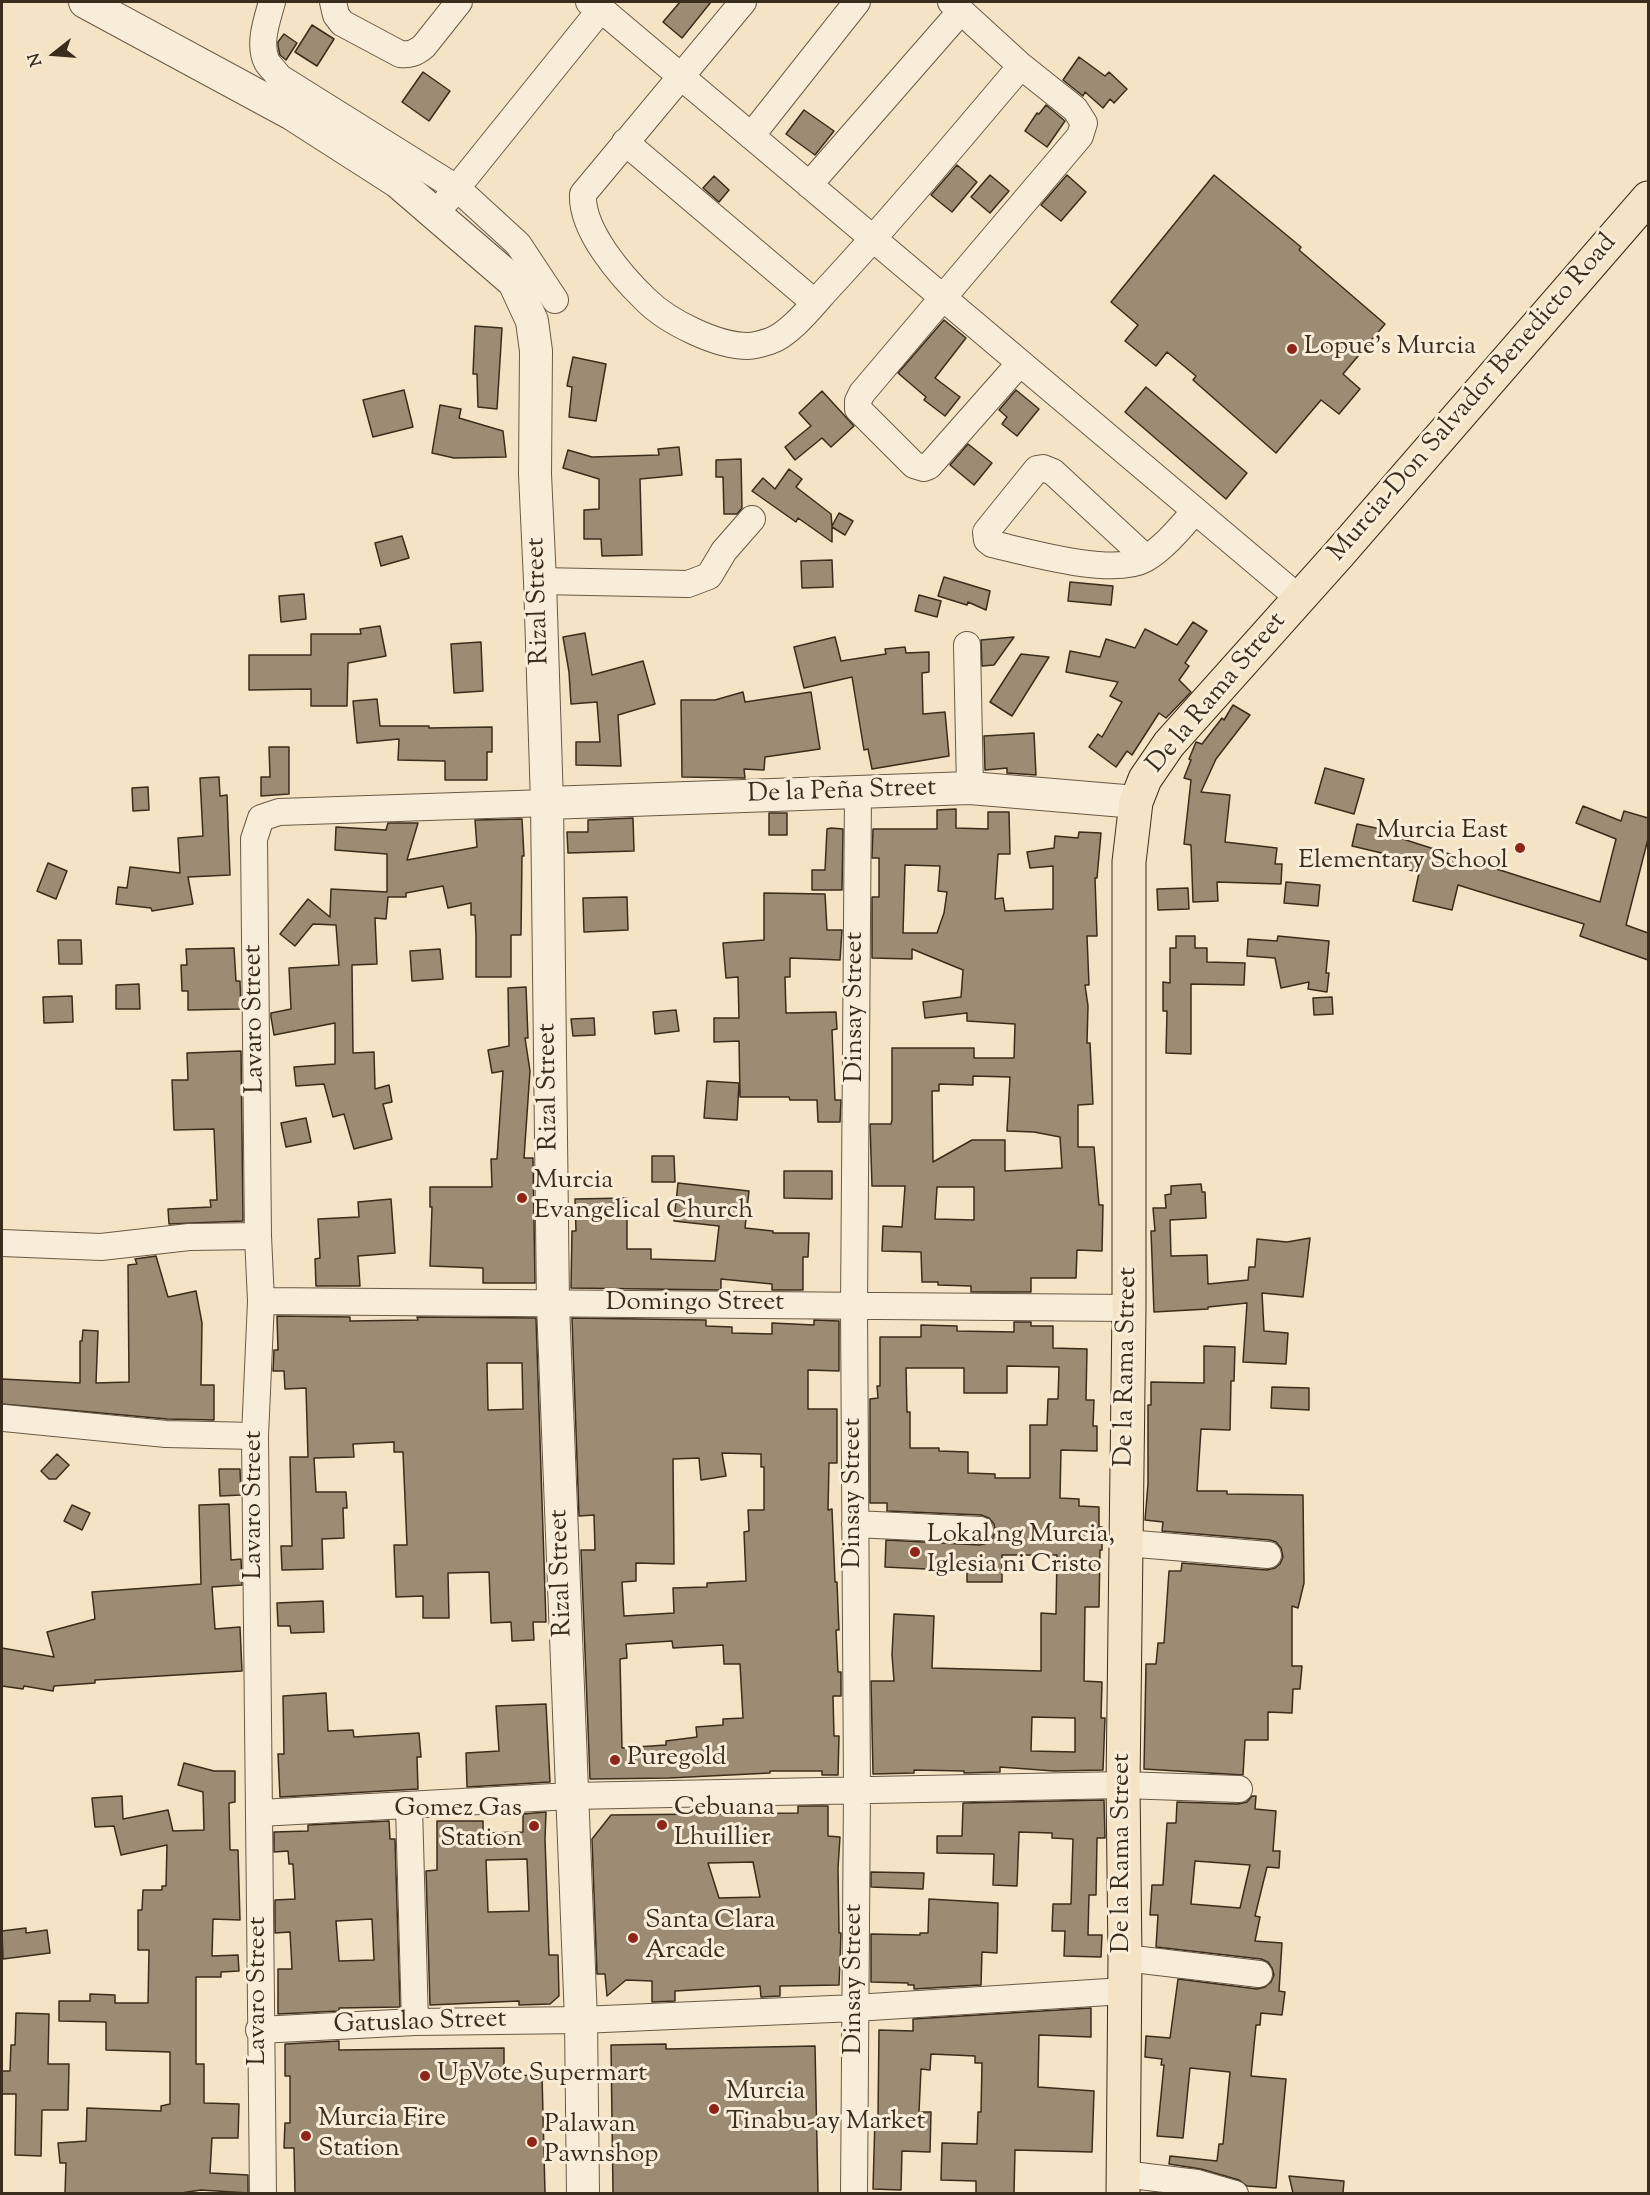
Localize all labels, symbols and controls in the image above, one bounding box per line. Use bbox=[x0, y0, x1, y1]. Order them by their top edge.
north arrow bbox=[24, 24, 84, 84]
text: N bbox=[23, 50, 49, 69]
street label: Murcia-Don Salvador Benedicto Road bbox=[1323, 229, 1625, 569]
place label: Lopue's Murcia bbox=[1304, 333, 1476, 365]
marker: Lopue's Murcia bbox=[1285, 342, 1299, 356]
street label: Rizal Street bbox=[522, 537, 558, 665]
street label: De la Rama Street bbox=[1142, 607, 1294, 781]
street label: De la Peña Street bbox=[747, 774, 937, 812]
place label: Murcia East Elementary School bbox=[1298, 817, 1508, 879]
marker: Murcia East Elementary School bbox=[1513, 841, 1527, 855]
street label: Dinsay Street bbox=[841, 932, 873, 1082]
street label: Lavaro Street bbox=[239, 944, 273, 1094]
street label: Rizal Street bbox=[533, 1023, 567, 1151]
place label: Murcia Evangelical Church bbox=[534, 1167, 754, 1228]
marker: Murcia Evangelical Church bbox=[515, 1191, 529, 1205]
street label: De la Rama Street bbox=[1111, 1267, 1145, 1467]
street label: Domingo Street bbox=[606, 1289, 784, 1321]
street label: Dinsay Street bbox=[839, 1418, 871, 1568]
street label: Lavaro Street bbox=[240, 1430, 272, 1580]
street label: Rizal Street bbox=[545, 1509, 581, 1637]
place label: Lokal ng Murcia, Iglesia ni Cristo bbox=[927, 1521, 1115, 1582]
marker: Lokal ng Murcia, Iglesia ni Cristo bbox=[908, 1545, 922, 1559]
place label: Puregold bbox=[627, 1744, 726, 1776]
marker: Puregold bbox=[608, 1753, 622, 1767]
street label: De la Rama Street bbox=[1108, 1753, 1140, 1953]
place label: Cebuana Lhuillier bbox=[674, 1794, 775, 1856]
place label: Gomez Gas Station bbox=[394, 1795, 522, 1856]
marker: Cebuana Lhuillier bbox=[655, 1818, 669, 1832]
marker: Gomez Gas Station bbox=[527, 1819, 541, 1833]
street label: Dinsay Street bbox=[840, 1904, 872, 2054]
place label: Santa Clara Arcade bbox=[645, 1907, 776, 1968]
street label: Lavaro Street bbox=[244, 1916, 276, 2066]
marker: Santa Clara Arcade bbox=[626, 1931, 640, 1945]
street label: Gatuslao Street bbox=[333, 2005, 507, 2043]
place label: UpVote Supermart bbox=[437, 2060, 647, 2092]
marker: UpVote Supermart bbox=[418, 2069, 432, 2083]
place label: Murcia Tinabu-ay Market bbox=[726, 2078, 925, 2140]
marker: Murcia Tinabu-ay Market bbox=[707, 2102, 721, 2116]
place label: Murcia Fire Station bbox=[318, 2105, 446, 2166]
place label: Palawan Pawnshop bbox=[544, 2111, 658, 2172]
marker: Murcia Fire Station bbox=[299, 2129, 313, 2143]
marker: Palawan Pawnshop bbox=[525, 2135, 539, 2149]

